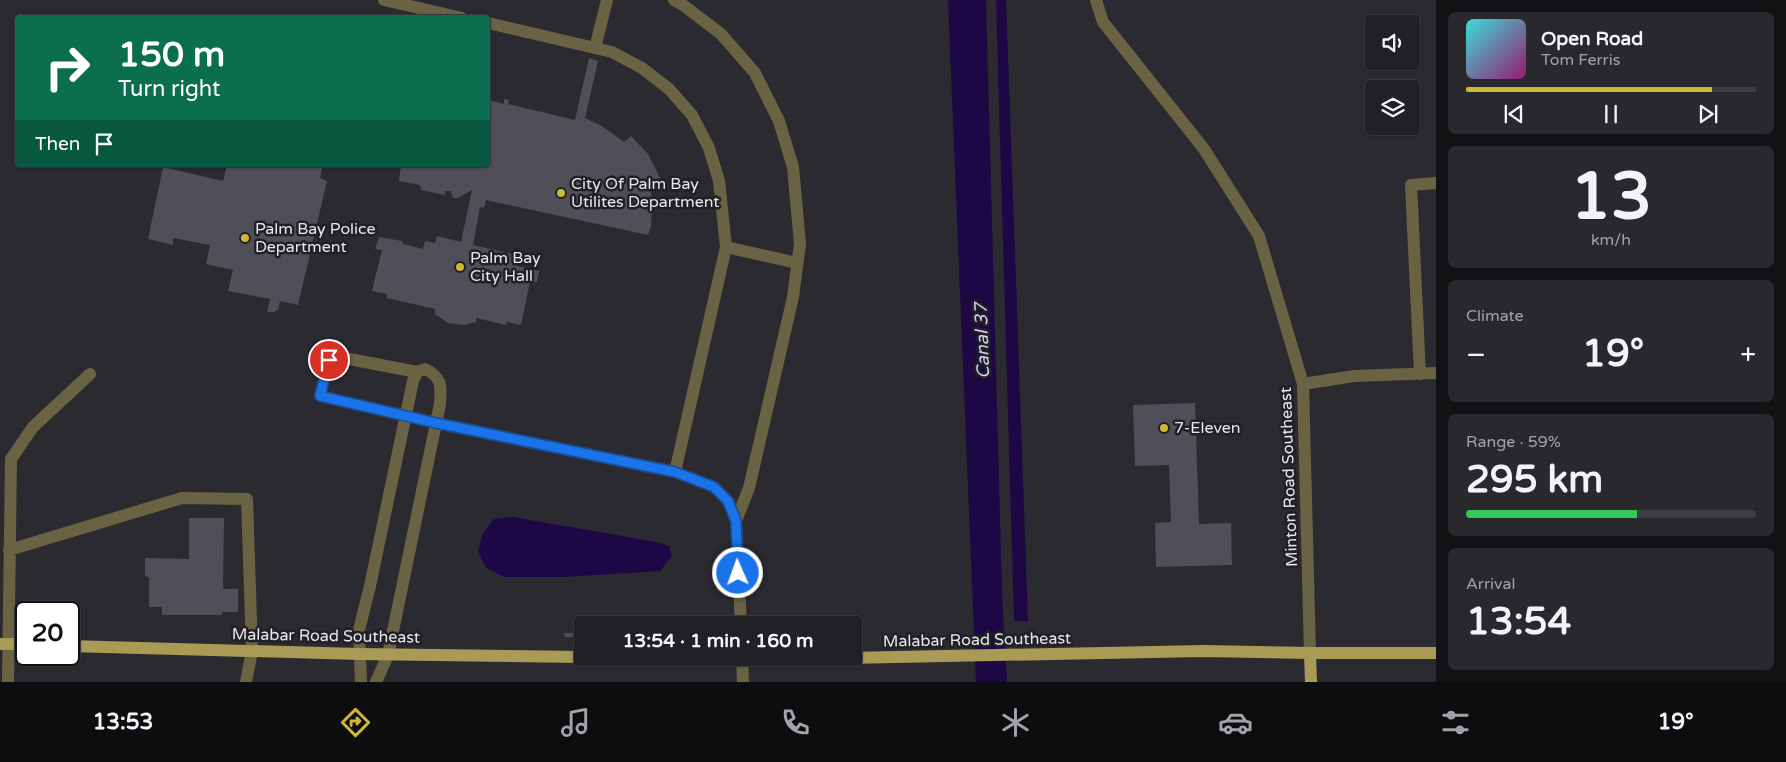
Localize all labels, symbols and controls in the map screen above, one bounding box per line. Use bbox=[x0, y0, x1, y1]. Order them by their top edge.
map controls bbox=[1365, 15, 1420, 135]
button: sound bbox=[1365, 15, 1420, 70]
text: Open Road bbox=[1541, 28, 1643, 50]
text: 150 m bbox=[118, 34, 225, 76]
icon: right bbox=[35, 35, 100, 100]
text: Tom Ferris bbox=[1541, 50, 1620, 70]
text: Turn right bbox=[118, 76, 220, 102]
button: layers bbox=[1365, 80, 1420, 135]
icon: previous bbox=[1500, 100, 1528, 128]
icon: pause bbox=[1597, 100, 1625, 128]
icon: next bbox=[1694, 100, 1722, 128]
icon: arrive bbox=[90, 130, 118, 158]
text: Then bbox=[35, 133, 80, 155]
text: 13 bbox=[1570, 158, 1652, 237]
place label: City Of Palm Bay Utilites Department bbox=[571, 174, 719, 212]
marker: City Of Palm Bay Utilites Department bbox=[555, 187, 567, 199]
place label: Palm Bay Police Department bbox=[255, 219, 376, 257]
text: km/h bbox=[1591, 230, 1631, 250]
marker: Palm Bay Police Department bbox=[239, 232, 251, 244]
place label: Palm Bay City Hall bbox=[470, 248, 541, 286]
marker: Palm Bay City Hall bbox=[454, 261, 466, 273]
water label: Canal 37 bbox=[970, 300, 994, 379]
text: Climate bbox=[1466, 306, 1524, 326]
text: 19° bbox=[1582, 331, 1644, 377]
text: − bbox=[1466, 338, 1486, 372]
text: + bbox=[1740, 338, 1756, 372]
pin bbox=[308, 339, 350, 381]
icon: arrive bbox=[315, 346, 343, 374]
street label: Minton Road Southeast bbox=[1276, 387, 1302, 567]
place label: 7-Eleven bbox=[1174, 418, 1241, 438]
marker: 7-Eleven bbox=[1158, 422, 1170, 434]
text: Range · 59% bbox=[1466, 432, 1561, 452]
text: 295 km bbox=[1466, 457, 1603, 503]
position arrow bbox=[711, 546, 763, 598]
text: Arrival bbox=[1466, 574, 1515, 594]
text: 13:54 bbox=[1466, 599, 1571, 645]
speed limit sign: 20 bbox=[15, 601, 80, 666]
street label: Malabar Road Southeast bbox=[232, 624, 420, 648]
street label: Malabar Road Southeast bbox=[883, 628, 1071, 652]
text: 13:54 · 1 min · 160 m bbox=[622, 630, 814, 652]
icon: directions bbox=[338, 705, 373, 740]
icon: music bbox=[558, 705, 593, 740]
icon: phone bbox=[778, 705, 813, 740]
icon: climate bbox=[998, 705, 1033, 740]
icon: car bbox=[1218, 705, 1253, 740]
icon: filters bbox=[1438, 705, 1473, 740]
text: 13:53 bbox=[92, 709, 153, 735]
text: 19° bbox=[1658, 709, 1694, 735]

